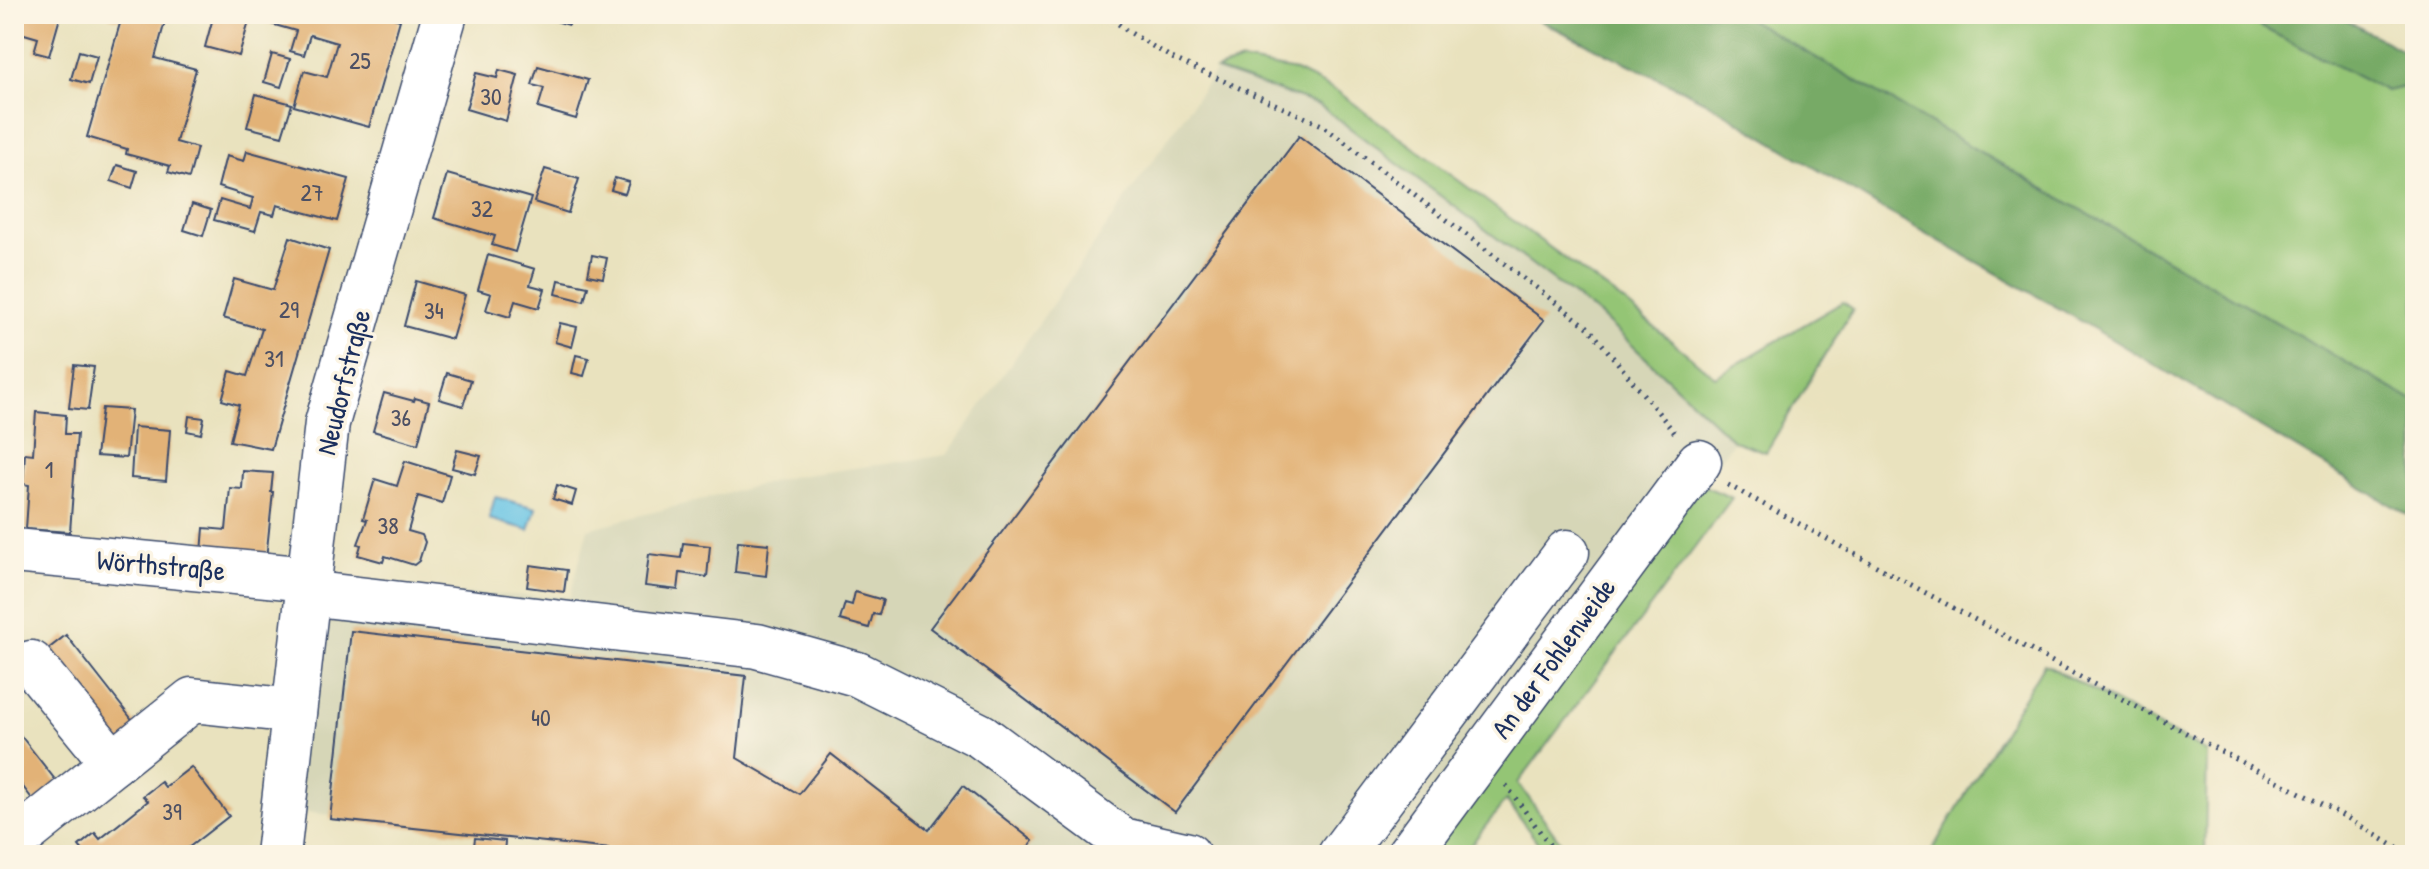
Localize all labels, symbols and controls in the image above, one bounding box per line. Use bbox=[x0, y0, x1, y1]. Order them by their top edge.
house number: 25 bbox=[349, 44, 371, 76]
house number: 30 bbox=[480, 80, 502, 112]
house number: 27 bbox=[300, 176, 324, 208]
house number: 32 bbox=[471, 192, 493, 224]
house number: 29 bbox=[279, 293, 299, 325]
house number: 34 bbox=[424, 294, 444, 326]
street label: Neudorfstraße bbox=[307, 305, 379, 459]
house number: 31 bbox=[264, 342, 284, 374]
house number: 36 bbox=[391, 401, 411, 433]
house number: 1 bbox=[45, 453, 53, 485]
house number: 38 bbox=[377, 509, 399, 541]
street label: Wörthstraße bbox=[95, 540, 227, 590]
street label: An der Fohlenweide bbox=[1482, 570, 1624, 746]
house number: 40 bbox=[531, 701, 551, 733]
house number: 39 bbox=[162, 795, 182, 827]

